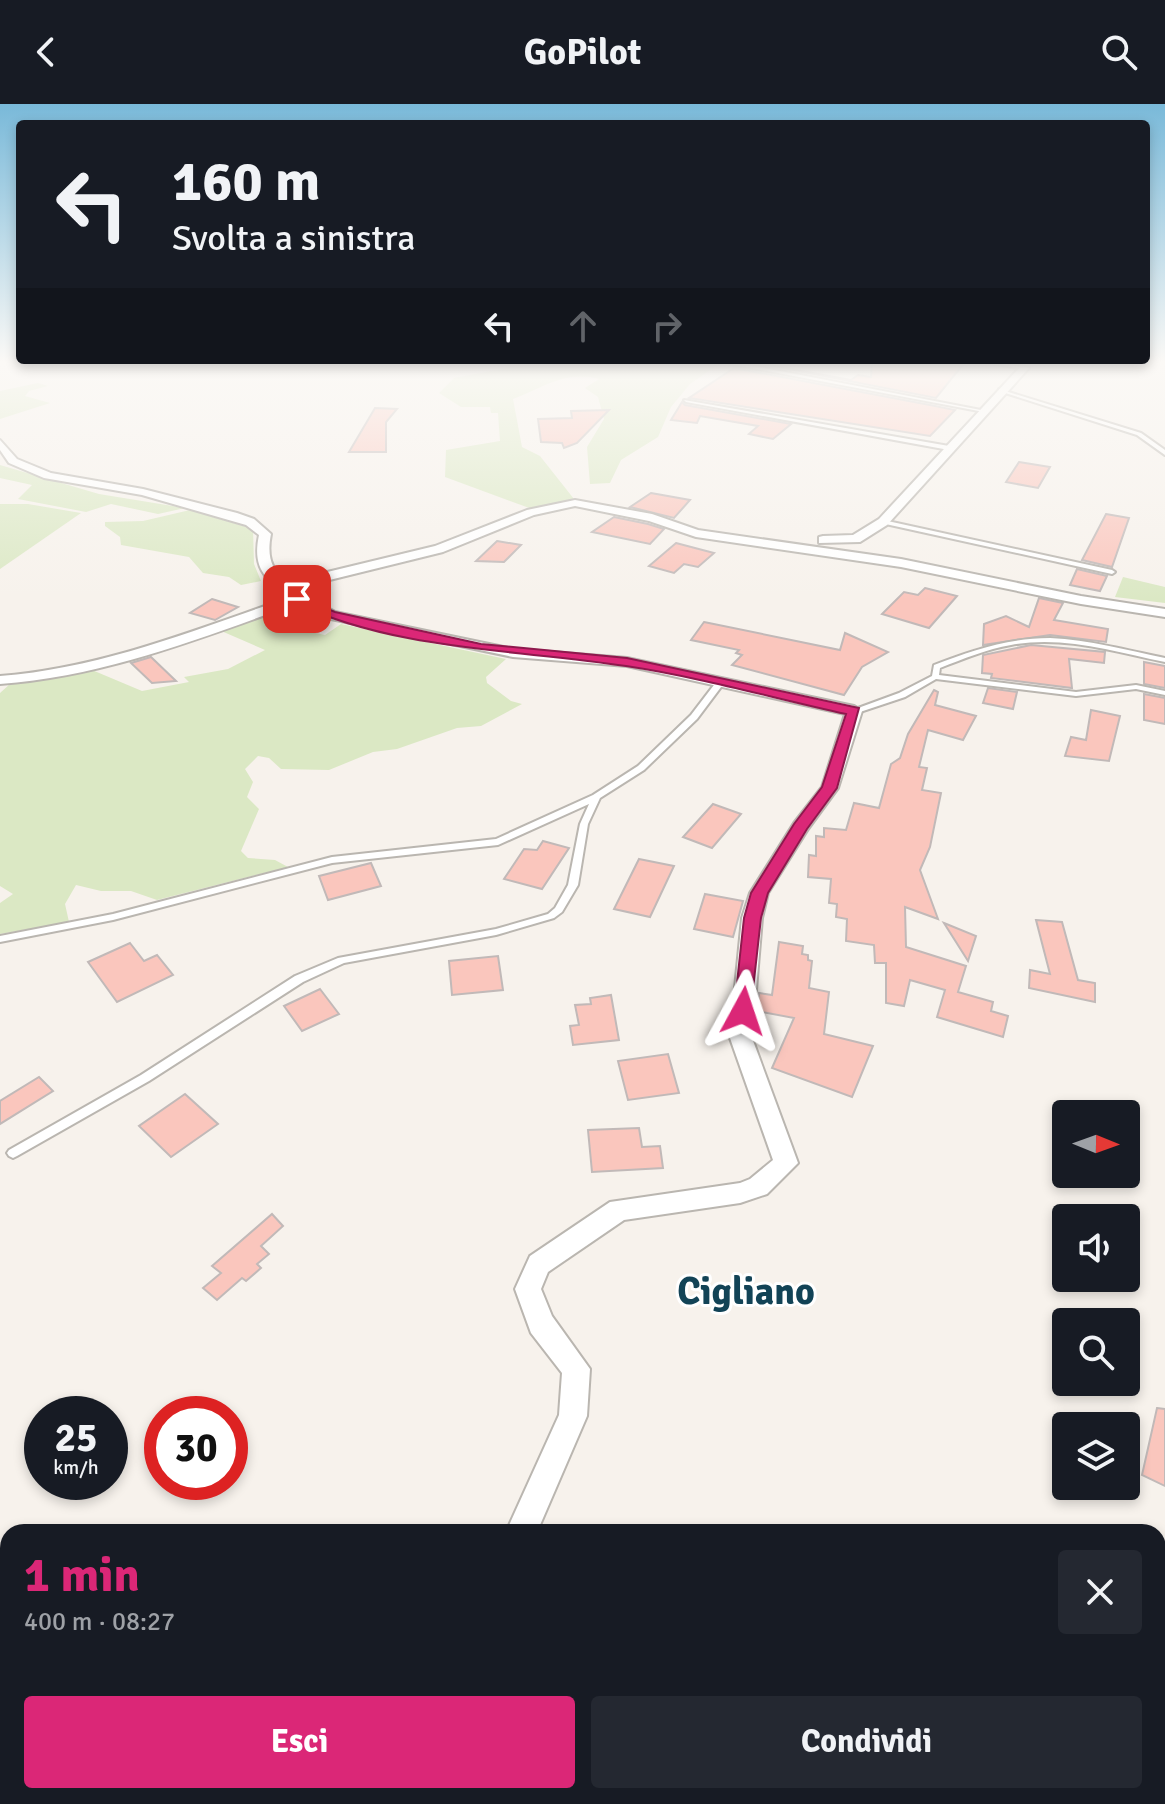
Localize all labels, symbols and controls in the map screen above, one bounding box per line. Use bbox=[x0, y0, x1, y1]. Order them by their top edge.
icon: back bbox=[24, 30, 68, 74]
text: GoPilot bbox=[524, 30, 641, 75]
icon: search bbox=[1097, 30, 1141, 74]
text: 160 m bbox=[172, 147, 320, 216]
icon: left bbox=[40, 152, 144, 256]
text: Svolta a sinistra bbox=[172, 216, 415, 261]
icon: left bbox=[477, 304, 521, 348]
icon: ahead bbox=[561, 304, 605, 348]
icon: right bbox=[645, 304, 689, 348]
pin bbox=[263, 565, 331, 633]
icon: arrive bbox=[275, 577, 319, 621]
position arrow bbox=[701, 969, 785, 1053]
north arrow bbox=[1052, 1100, 1140, 1188]
map controls bbox=[1052, 1100, 1140, 1500]
button: sound bbox=[1052, 1204, 1140, 1292]
district label: Cigliano bbox=[677, 1268, 815, 1315]
button: search bbox=[1052, 1308, 1140, 1396]
speed limit sign: 30 bbox=[144, 1396, 248, 1500]
button: layers bbox=[1052, 1412, 1140, 1500]
text: 25 bbox=[54, 1413, 98, 1463]
text: km/h bbox=[53, 1455, 99, 1480]
text: 1 min bbox=[24, 1546, 140, 1605]
button: close bbox=[1058, 1550, 1142, 1634]
text: 400 m · 08:27 bbox=[24, 1606, 175, 1638]
button: Esci bbox=[24, 1696, 575, 1788]
button: Condividi bbox=[591, 1696, 1142, 1788]

